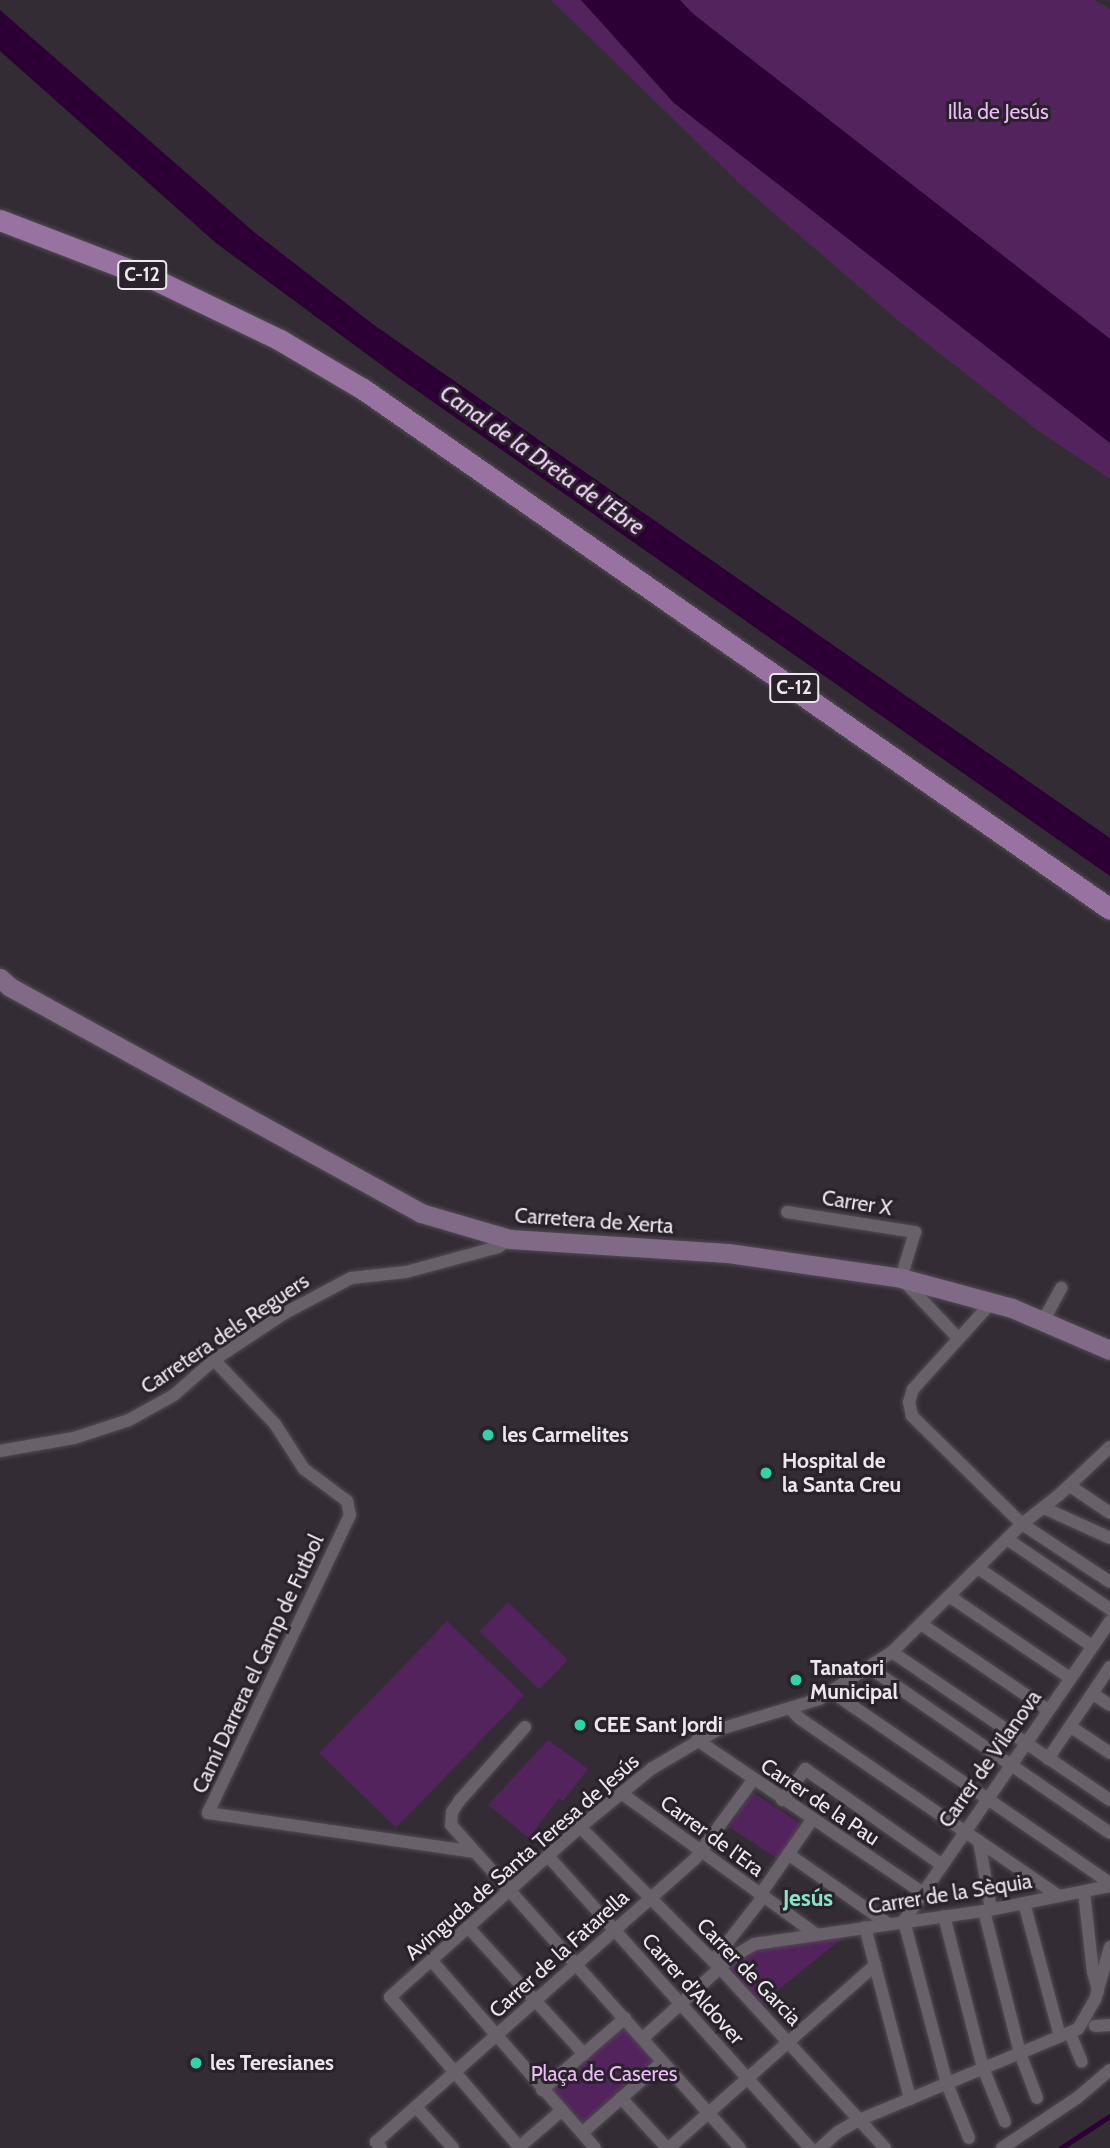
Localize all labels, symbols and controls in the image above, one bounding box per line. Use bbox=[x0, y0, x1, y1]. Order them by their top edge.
park label: Illa de Jesús bbox=[947, 99, 1049, 125]
road number: C-12 bbox=[116, 260, 168, 290]
water label: Canal de la Dreta de l'Ebre bbox=[435, 379, 649, 541]
road number: C-12 bbox=[768, 673, 820, 704]
street label: Carrer X bbox=[820, 1185, 894, 1221]
street label: Carretera de Xerta bbox=[514, 1203, 674, 1239]
street label: Carretera dels Reguers bbox=[136, 1268, 314, 1400]
place label: les Carmelites bbox=[502, 1422, 629, 1448]
marker: les Carmelites bbox=[480, 1427, 496, 1443]
place label: Hospital de la Santa Creu bbox=[782, 1448, 901, 1498]
marker: Hospital de la Santa Creu bbox=[756, 1463, 776, 1483]
street label: Camí Darrera el Camp de Futbol bbox=[187, 1531, 329, 1797]
place label: Tanatori Municipal bbox=[810, 1655, 898, 1705]
marker: Tanatori Municipal bbox=[788, 1672, 804, 1688]
street label: Carrer de Vilanova bbox=[933, 1685, 1047, 1833]
place label: CEE Sant Jordi bbox=[594, 1712, 723, 1738]
marker: CEE Sant Jordi bbox=[572, 1717, 588, 1733]
street label: Avinguda de Santa Teresa de Jesús bbox=[400, 1748, 644, 1966]
street label: Carrer de la Pau bbox=[756, 1753, 884, 1851]
street label: Carrer de l'Era bbox=[655, 1790, 769, 1882]
street label: Carrer de la Sèquia bbox=[866, 1869, 1034, 1919]
district label: Jesús bbox=[783, 1884, 833, 1912]
street label: Carrer de la Fatarella bbox=[484, 1885, 634, 2023]
street label: Carrer de Garcia bbox=[691, 1913, 807, 2031]
street label: Carrer d'Aldover bbox=[637, 1928, 749, 2050]
place label: les Teresianes bbox=[210, 2050, 334, 2076]
marker: les Teresianes bbox=[188, 2055, 204, 2071]
park label: Plaça de Caseres bbox=[531, 2061, 677, 2087]

